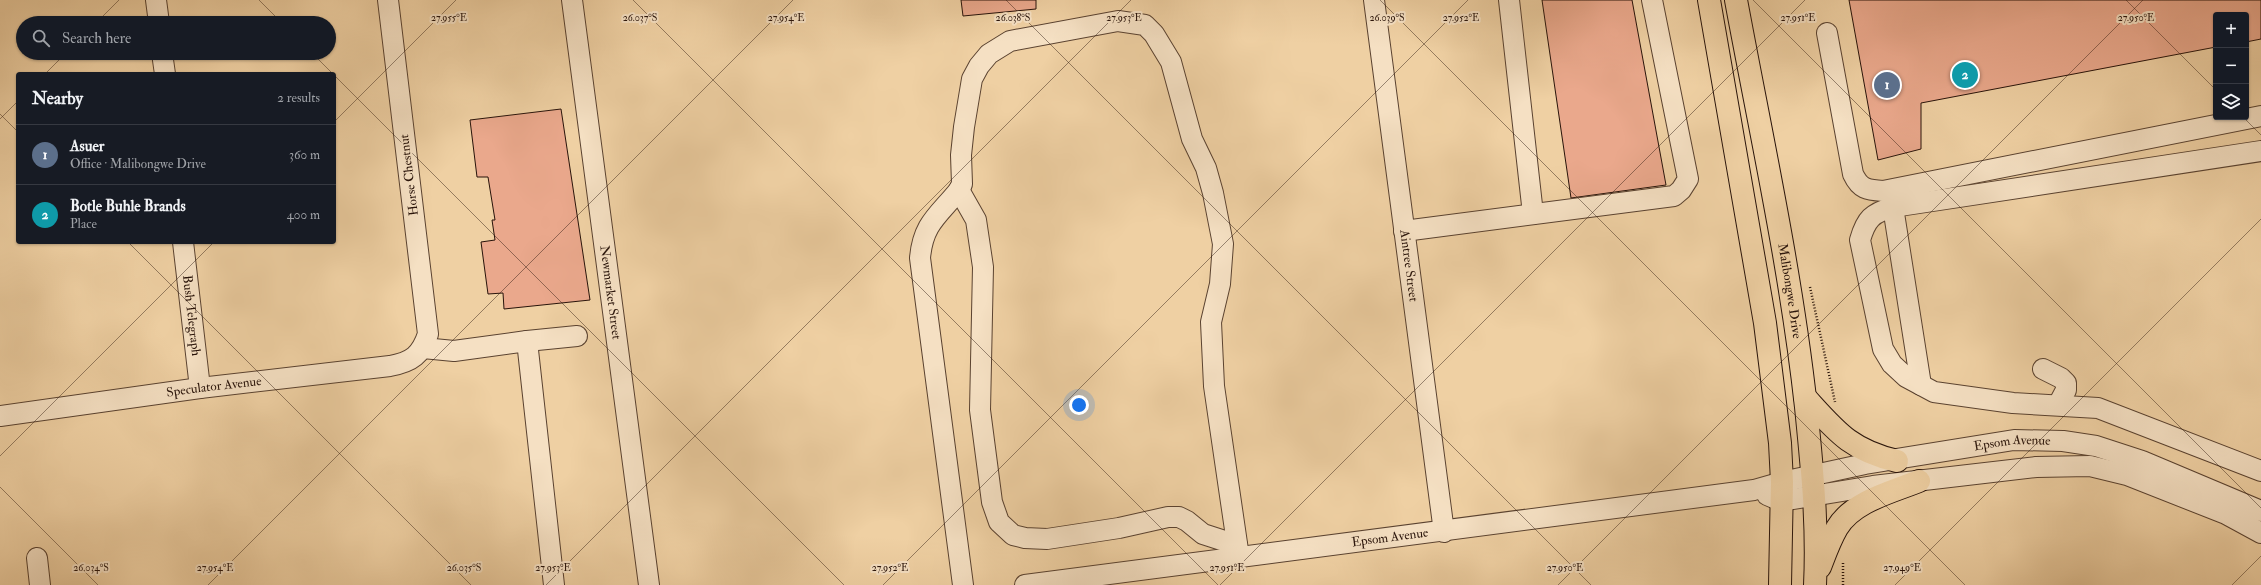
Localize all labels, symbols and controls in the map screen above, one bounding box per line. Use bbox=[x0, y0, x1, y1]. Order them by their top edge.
text: 27.955°E bbox=[431, 12, 467, 24]
text: 26.037°S bbox=[623, 12, 657, 24]
text: 27.954°E bbox=[768, 12, 804, 24]
text: 26.038°S bbox=[996, 12, 1030, 24]
text: 27.953°E bbox=[1106, 12, 1142, 24]
text: 26.039°S bbox=[1369, 12, 1405, 24]
text: 27.952°E bbox=[1443, 12, 1479, 24]
text: 27.951°E bbox=[1780, 12, 1816, 24]
text: 27.950°E bbox=[2118, 12, 2154, 24]
map controls bbox=[2213, 12, 2249, 120]
button: + bbox=[2213, 12, 2249, 48]
search box bbox=[16, 16, 336, 60]
icon: search bbox=[30, 27, 52, 49]
text: Search here bbox=[62, 29, 131, 48]
button: − bbox=[2213, 48, 2249, 84]
pin: 2 bbox=[1952, 60, 1978, 90]
pin: 1 bbox=[1874, 70, 1900, 100]
button: layers bbox=[2213, 84, 2249, 120]
text: Nearby bbox=[32, 88, 83, 109]
text: 2 results bbox=[277, 90, 320, 106]
street label: Horse Chestnut bbox=[396, 133, 422, 217]
text: Asuer bbox=[70, 137, 104, 156]
text: 1 bbox=[43, 147, 47, 163]
text: 360 m bbox=[289, 147, 320, 163]
text: Office · Malibongwe Drive bbox=[70, 156, 206, 172]
text: Botle Buhle Brands bbox=[70, 197, 186, 216]
text: 2 bbox=[42, 207, 48, 223]
text: 400 m bbox=[287, 207, 320, 223]
text: Place bbox=[70, 216, 97, 232]
street label: Aintree Street bbox=[1396, 228, 1422, 303]
street label: Malibongwe Drive bbox=[1774, 242, 1805, 340]
street label: Newmarket Street bbox=[596, 244, 625, 341]
street label: Bush Telegraph bbox=[179, 274, 204, 357]
street label: Speculator Avenue bbox=[165, 373, 263, 401]
your location bbox=[1069, 395, 1089, 415]
street label: Epsom Avenue bbox=[1973, 432, 2051, 454]
street label: Epsom Avenue bbox=[1351, 524, 1430, 550]
text: 26.034°S bbox=[73, 562, 109, 574]
text: 27.954°E bbox=[197, 562, 233, 574]
text: 26.035°S bbox=[447, 562, 481, 574]
text: 27.953°E bbox=[535, 562, 571, 574]
text: 27.952°E bbox=[872, 562, 908, 574]
text: 27.951°E bbox=[1209, 562, 1245, 574]
text: 27.950°E bbox=[1547, 562, 1583, 574]
text: 27.949°E bbox=[1883, 562, 1921, 574]

